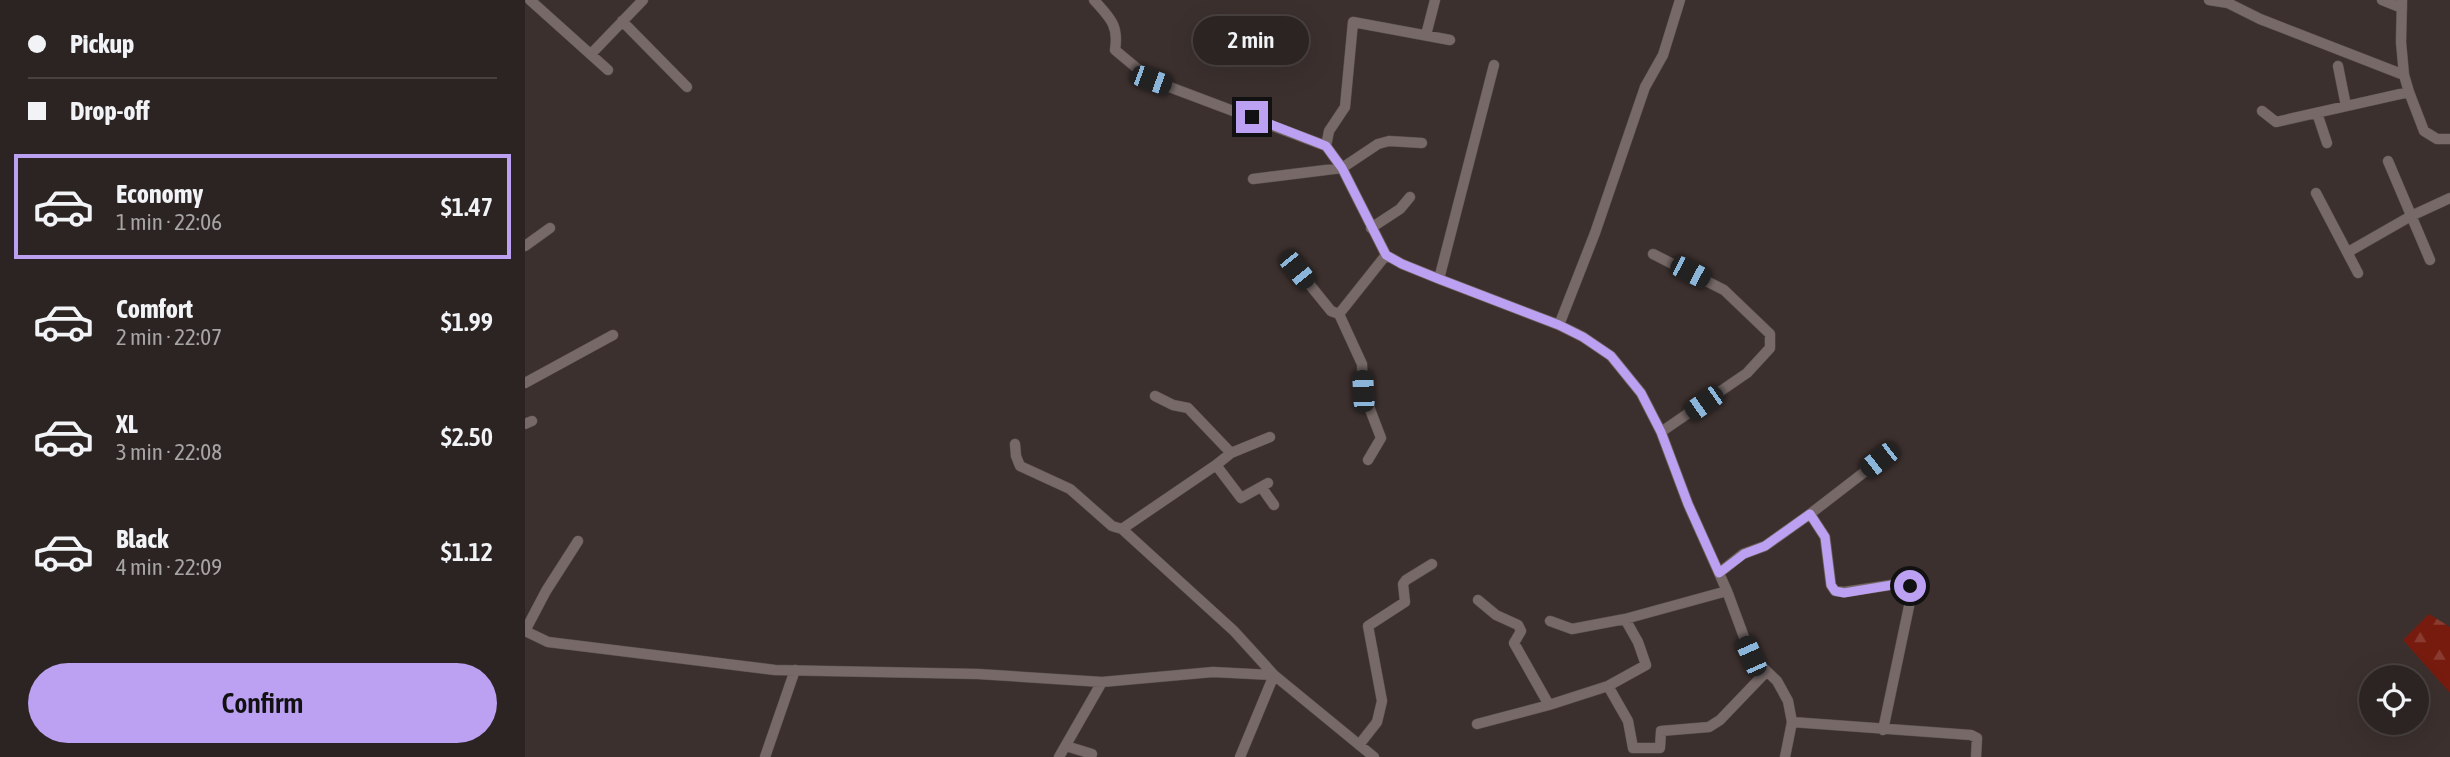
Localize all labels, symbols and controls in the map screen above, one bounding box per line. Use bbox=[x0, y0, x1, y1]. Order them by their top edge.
callout: 2 min bbox=[1194, 16, 1310, 64]
text: 2 min bbox=[1228, 27, 1274, 53]
text: Pickup bbox=[70, 29, 134, 59]
car bbox=[1128, 63, 1175, 97]
text: Drop-off bbox=[70, 96, 150, 126]
route end bbox=[1236, 101, 1268, 133]
icon: car bbox=[32, 175, 95, 238]
text: Economy bbox=[116, 179, 203, 209]
text: $1.47 bbox=[441, 192, 493, 222]
text: 1 min · 22:06 bbox=[116, 209, 222, 235]
car bbox=[1276, 247, 1319, 293]
car bbox=[1667, 253, 1714, 291]
icon: car bbox=[32, 290, 95, 353]
text: Comfort bbox=[116, 294, 193, 324]
text: $1.99 bbox=[441, 307, 493, 337]
text: 2 min · 22:07 bbox=[116, 324, 222, 350]
car bbox=[1352, 369, 1375, 413]
car bbox=[1681, 382, 1728, 424]
icon: car bbox=[32, 405, 95, 468]
text: XL bbox=[116, 409, 138, 439]
text: $2.50 bbox=[441, 422, 493, 452]
text: 3 min · 22:08 bbox=[116, 439, 222, 465]
car bbox=[1856, 439, 1903, 481]
icon: car bbox=[32, 520, 95, 583]
text: Black bbox=[116, 524, 168, 554]
text: $1.12 bbox=[441, 537, 493, 567]
text: 4 min · 22:09 bbox=[116, 554, 222, 580]
route start bbox=[1894, 570, 1926, 602]
car bbox=[1733, 633, 1770, 679]
button: Confirm bbox=[28, 663, 497, 743]
map controls bbox=[2359, 665, 2429, 735]
button: locate bbox=[2359, 665, 2429, 735]

